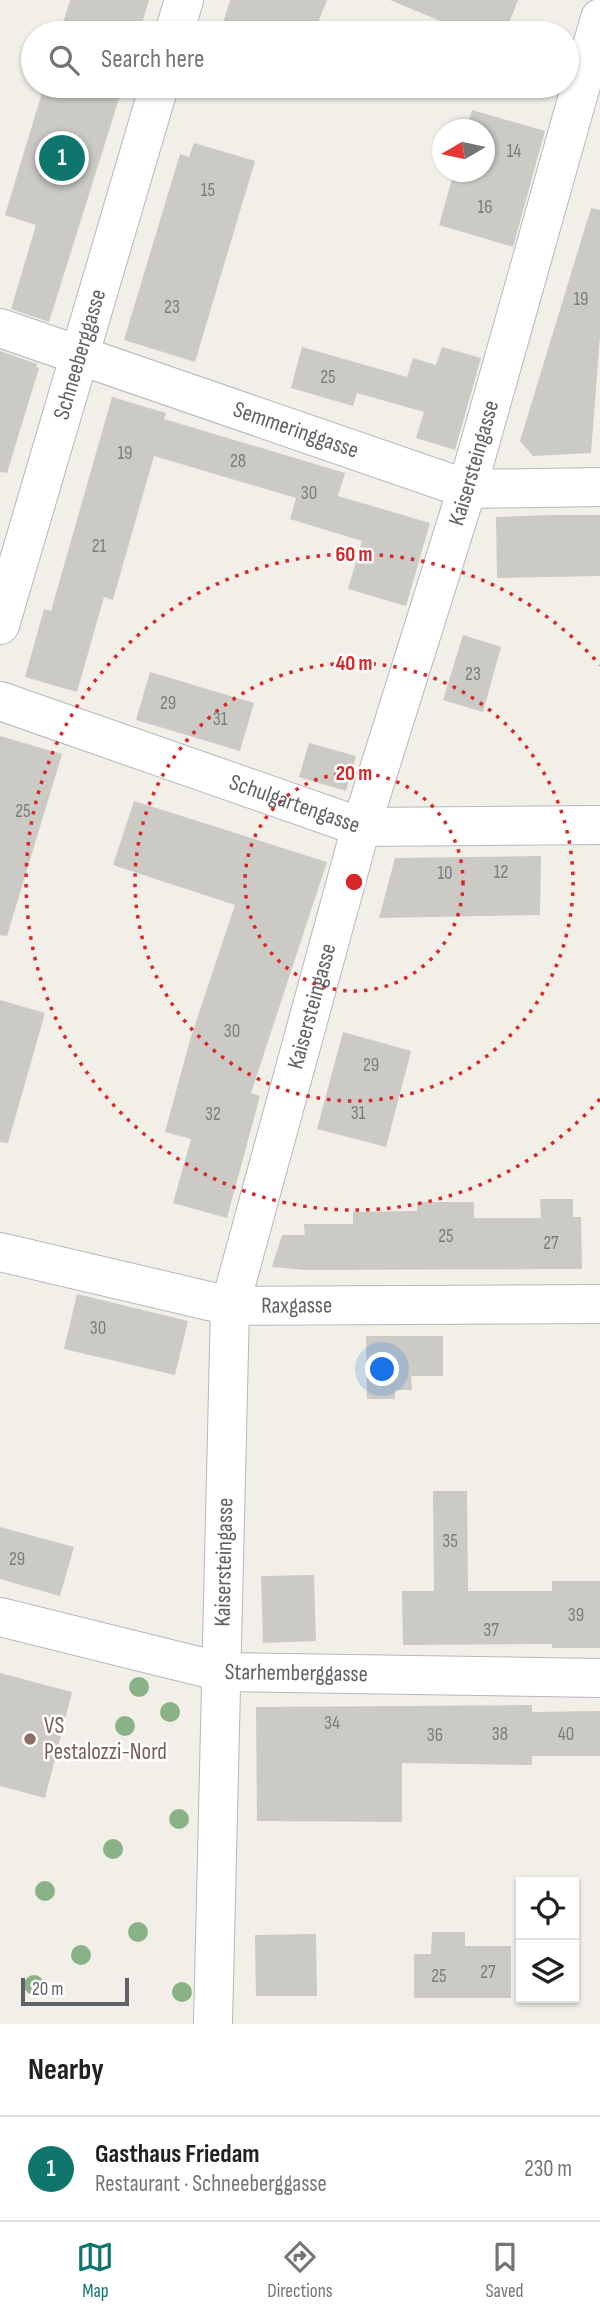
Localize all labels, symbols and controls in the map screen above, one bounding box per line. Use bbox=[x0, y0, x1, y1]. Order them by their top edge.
search box bbox=[21, 21, 579, 98]
icon: search bbox=[45, 41, 83, 79]
text: Search here bbox=[101, 44, 204, 75]
north arrow bbox=[432, 119, 495, 182]
pin: 1 bbox=[39, 132, 85, 184]
house number: 14 bbox=[507, 140, 521, 163]
house number: 15 bbox=[201, 179, 215, 202]
house number: 16 bbox=[478, 196, 492, 219]
street label: Schneeberggasse bbox=[47, 286, 112, 423]
house number: 19 bbox=[573, 288, 589, 311]
house number: 23 bbox=[164, 296, 180, 319]
house number: 25 bbox=[320, 366, 336, 389]
street label: Semmeringgasse bbox=[229, 395, 362, 465]
street label: Kaisersteingasse bbox=[442, 397, 505, 529]
house number: 19 bbox=[117, 442, 133, 465]
house number: 28 bbox=[230, 450, 246, 473]
house number: 30 bbox=[301, 482, 317, 505]
house number: 21 bbox=[92, 535, 107, 558]
text: 60 m bbox=[335, 542, 373, 567]
text: 40 m bbox=[336, 651, 372, 676]
house number: 23 bbox=[465, 663, 481, 686]
house number: 29 bbox=[160, 692, 176, 715]
house number: 31 bbox=[213, 708, 228, 731]
text: 20 m bbox=[336, 761, 372, 786]
street label: Schulgartengasse bbox=[225, 768, 364, 840]
house number: 25 bbox=[15, 800, 31, 823]
house number: 12 bbox=[494, 861, 508, 884]
house number: 10 bbox=[437, 862, 453, 885]
centre of rings bbox=[342, 870, 366, 894]
street label: Kaisersteingasse bbox=[281, 940, 343, 1072]
house number: 30 bbox=[224, 1020, 240, 1043]
house number: 29 bbox=[363, 1054, 379, 1077]
house number: 31 bbox=[351, 1102, 366, 1125]
house number: 32 bbox=[205, 1103, 221, 1126]
house number: 25 bbox=[438, 1225, 454, 1248]
house number: 27 bbox=[543, 1232, 559, 1255]
street label: Raxgasse bbox=[261, 1291, 332, 1320]
house number: 30 bbox=[90, 1317, 106, 1340]
your location bbox=[365, 1352, 399, 1386]
street label: Kaisersteingasse bbox=[208, 1497, 239, 1627]
house number: 35 bbox=[442, 1530, 458, 1553]
house number: 29 bbox=[9, 1548, 25, 1571]
house number: 39 bbox=[568, 1604, 584, 1627]
house number: 37 bbox=[483, 1619, 499, 1642]
street label: Starhemberggasse bbox=[224, 1658, 368, 1688]
place label: VS Pestalozzi-Nord bbox=[44, 1712, 167, 1766]
house number: 34 bbox=[324, 1712, 340, 1735]
house number: 38 bbox=[492, 1723, 508, 1746]
house number: 40 bbox=[558, 1723, 574, 1746]
house number: 36 bbox=[427, 1724, 443, 1747]
marker: VS Pestalozzi-Nord bbox=[22, 1731, 38, 1747]
map controls bbox=[516, 1877, 579, 2003]
button: locate bbox=[516, 1877, 579, 1940]
button: layers bbox=[516, 1940, 579, 2003]
house number: 27 bbox=[480, 1961, 496, 1984]
house number: 25 bbox=[431, 1965, 447, 1988]
scale bar bbox=[21, 1975, 130, 2007]
text: 20 m bbox=[32, 1978, 64, 2001]
text: Nearby bbox=[28, 2052, 104, 2088]
text: Gasthaus Friedam bbox=[95, 2139, 260, 2170]
text: 1 bbox=[46, 2155, 56, 2183]
text: 230 m bbox=[524, 2155, 572, 2183]
text: Restaurant · Schneeberggasse bbox=[95, 2170, 327, 2198]
tab: Map bbox=[76, 2238, 114, 2303]
tab: Directions bbox=[267, 2238, 333, 2303]
tab: Saved bbox=[485, 2238, 524, 2303]

